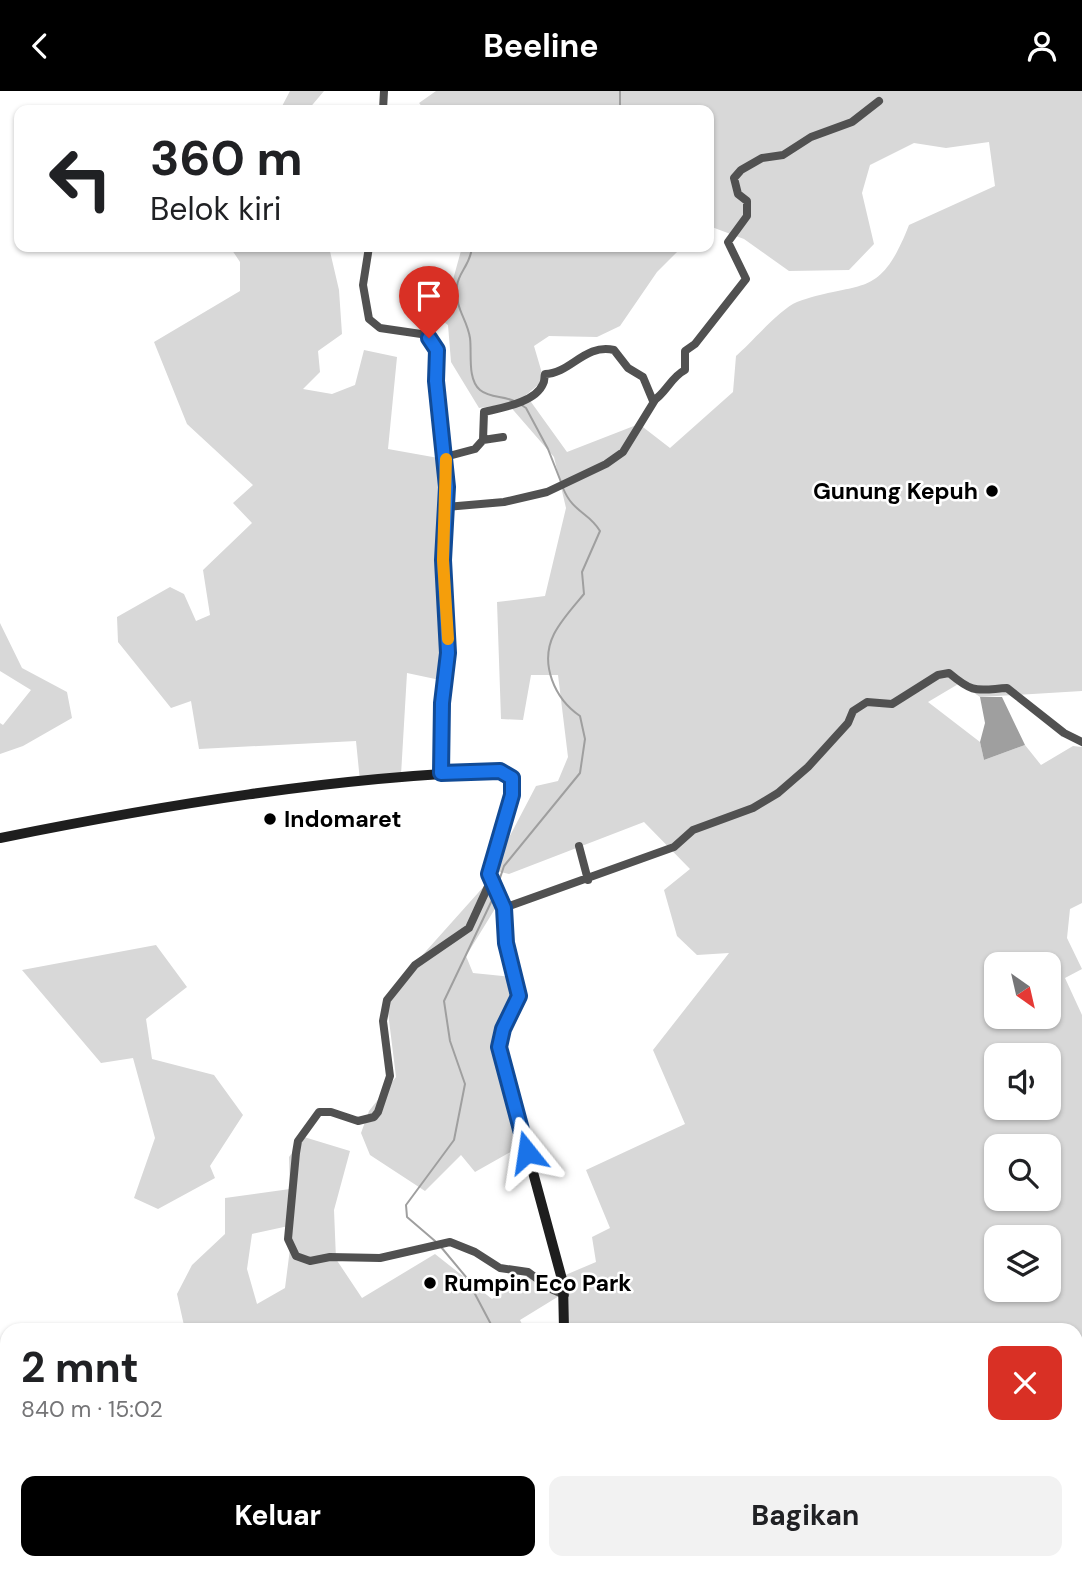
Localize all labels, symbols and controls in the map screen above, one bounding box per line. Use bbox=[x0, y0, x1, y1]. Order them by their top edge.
text: Beeline bbox=[483, 25, 599, 67]
icon: back bbox=[21, 27, 59, 65]
icon: person bbox=[1023, 27, 1061, 65]
text: 360 m bbox=[150, 126, 303, 190]
icon: left bbox=[35, 133, 126, 224]
text: Belok kiri bbox=[150, 188, 282, 230]
pin bbox=[399, 266, 459, 338]
icon: arrive bbox=[410, 277, 448, 315]
place label: Gunung Kepuh bbox=[813, 476, 978, 506]
marker: Gunung Kepuh bbox=[984, 483, 1000, 499]
place label: Indomaret bbox=[284, 804, 402, 834]
marker: Indomaret bbox=[262, 811, 278, 827]
north arrow bbox=[984, 952, 1060, 1029]
map controls bbox=[984, 952, 1061, 1302]
button: sound bbox=[984, 1043, 1061, 1120]
position arrow bbox=[490, 1115, 564, 1189]
button: search bbox=[984, 1134, 1061, 1211]
button: layers bbox=[984, 1225, 1061, 1302]
place label: Rumpin Eco Park bbox=[444, 1268, 632, 1298]
marker: Rumpin Eco Park bbox=[422, 1275, 438, 1291]
text: 2 mnt bbox=[21, 1340, 139, 1395]
button: close bbox=[988, 1346, 1062, 1420]
text: 840 m · 15:02 bbox=[21, 1394, 163, 1424]
button: Keluar bbox=[21, 1476, 535, 1556]
button: Bagikan bbox=[549, 1476, 1062, 1556]

